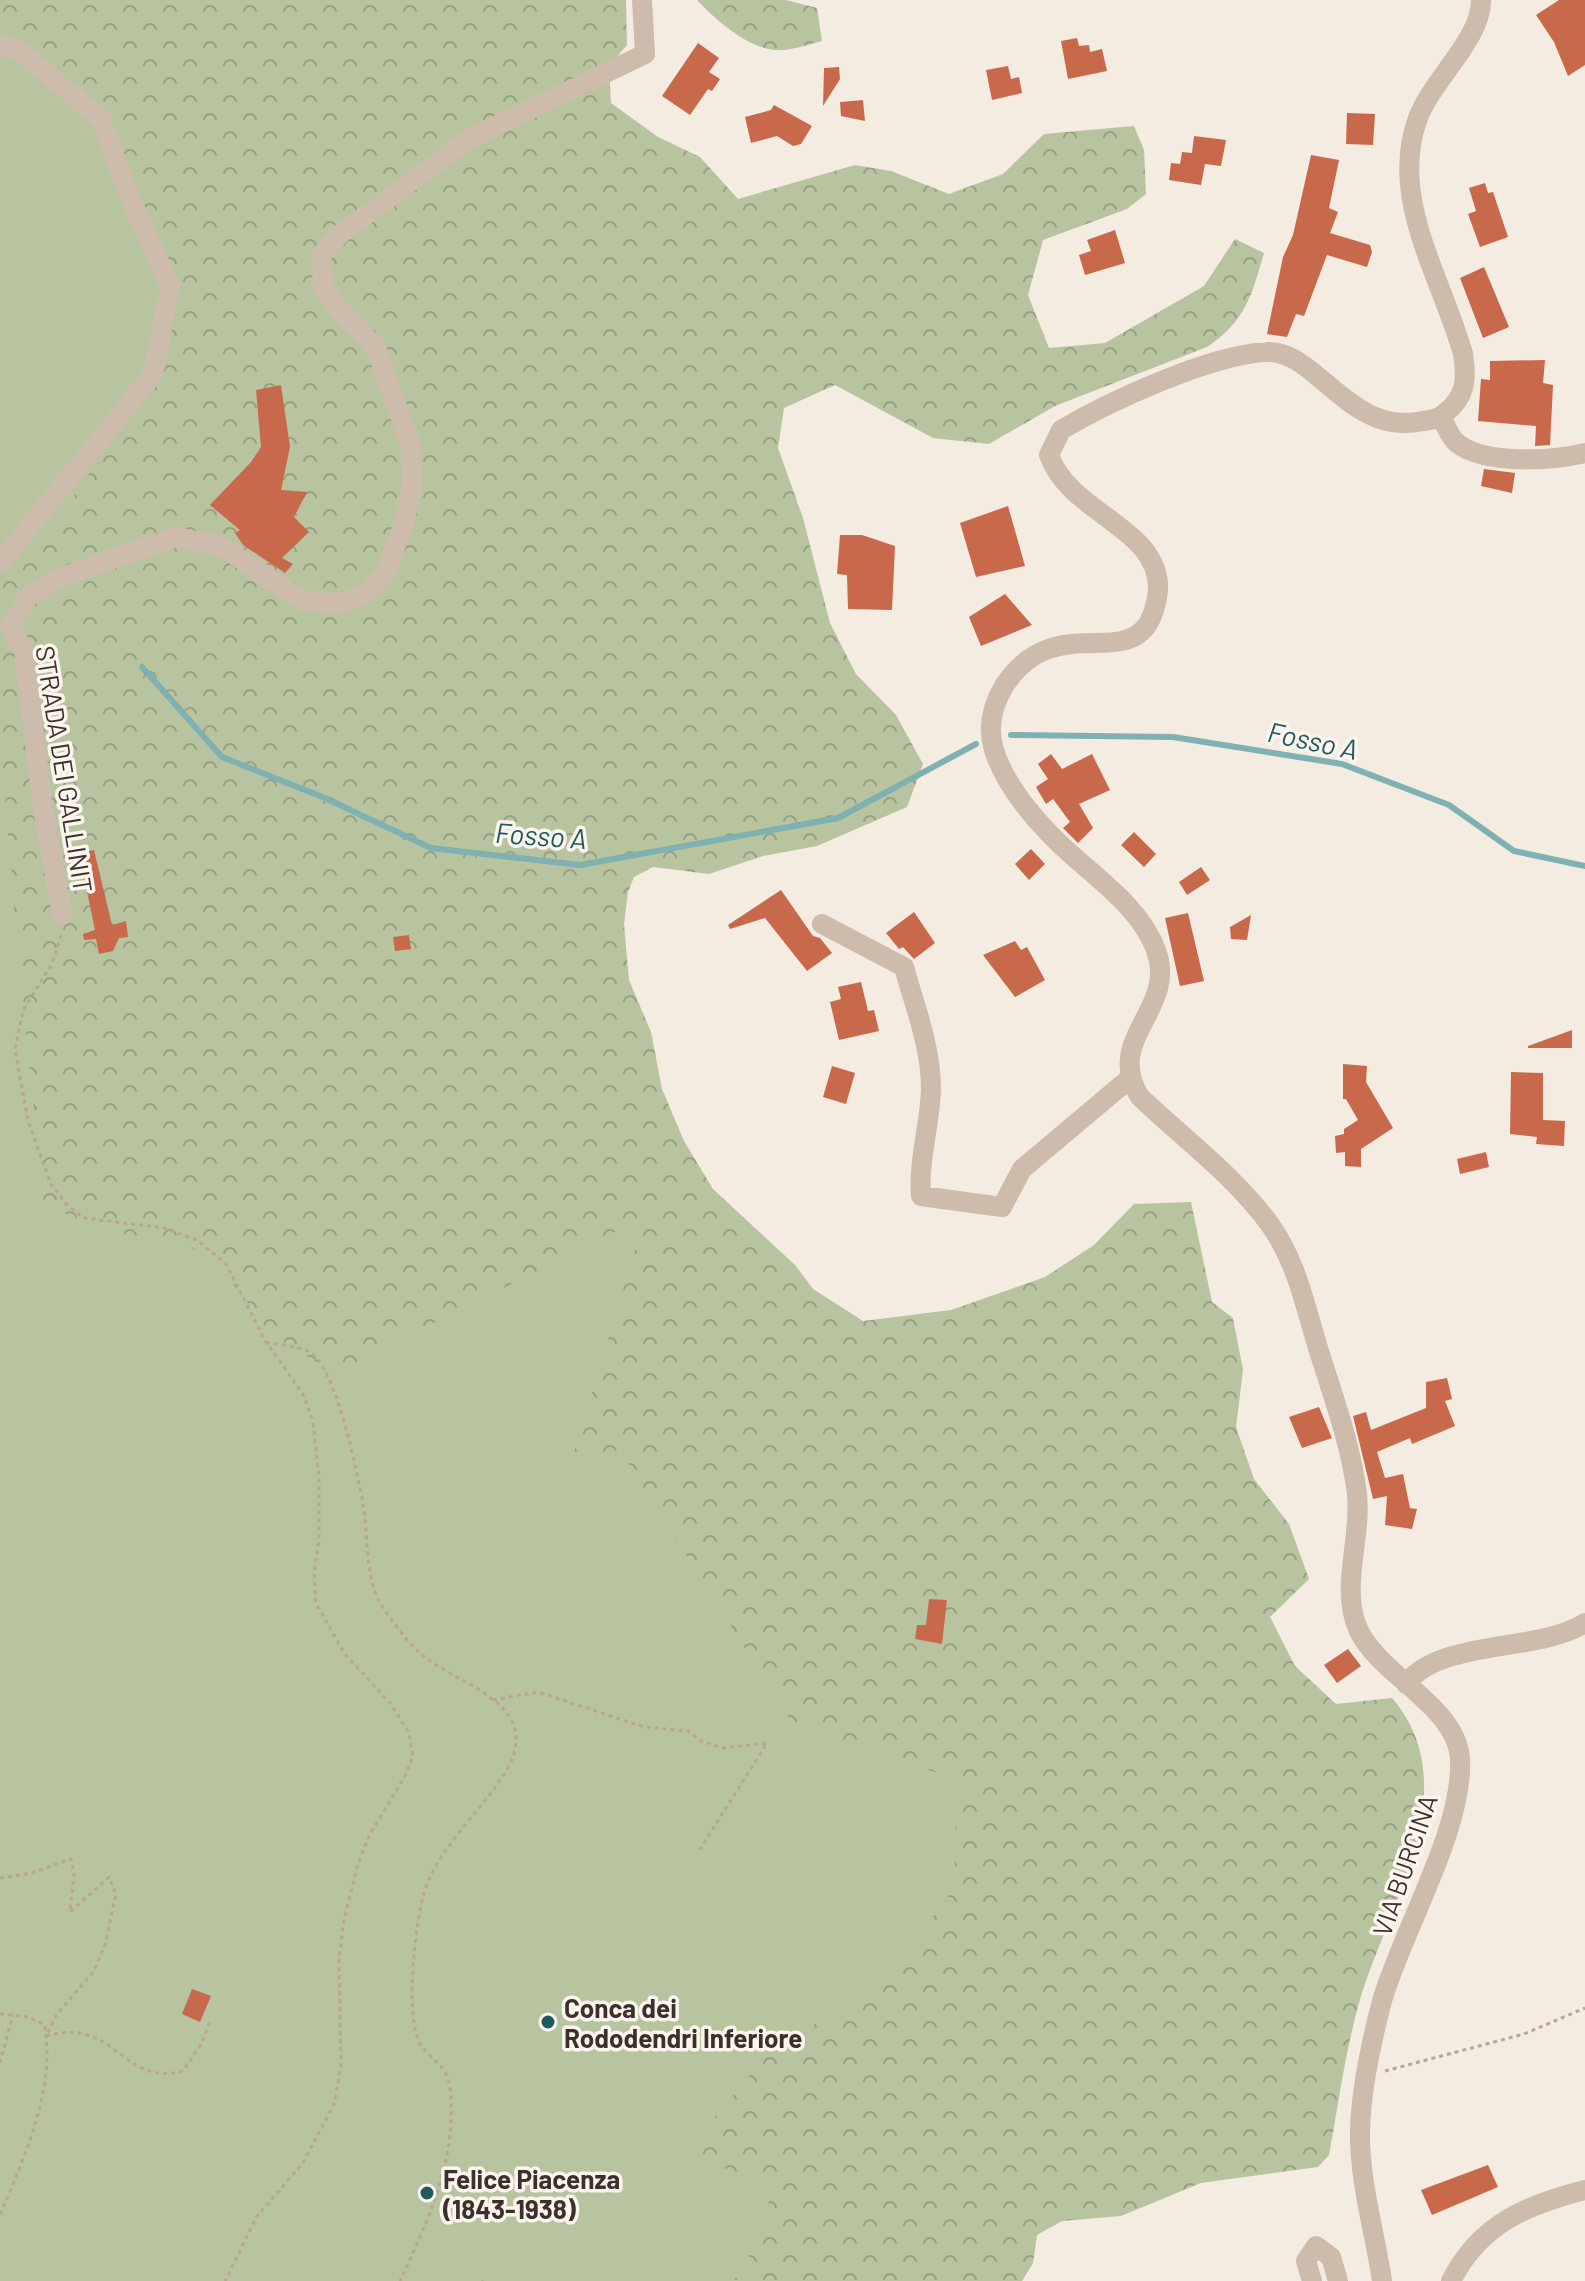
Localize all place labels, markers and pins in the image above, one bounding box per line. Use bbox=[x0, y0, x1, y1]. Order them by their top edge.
place label: Conca dei Rododendri Inferiore bbox=[564, 1992, 802, 2053]
marker: Conca dei Rododendri Inferiore bbox=[539, 2013, 557, 2031]
place label: Felice Piacenza (1843-1938) bbox=[442, 2163, 620, 2224]
marker: Felice Piacenza (1843-1938) bbox=[418, 2184, 436, 2202]

